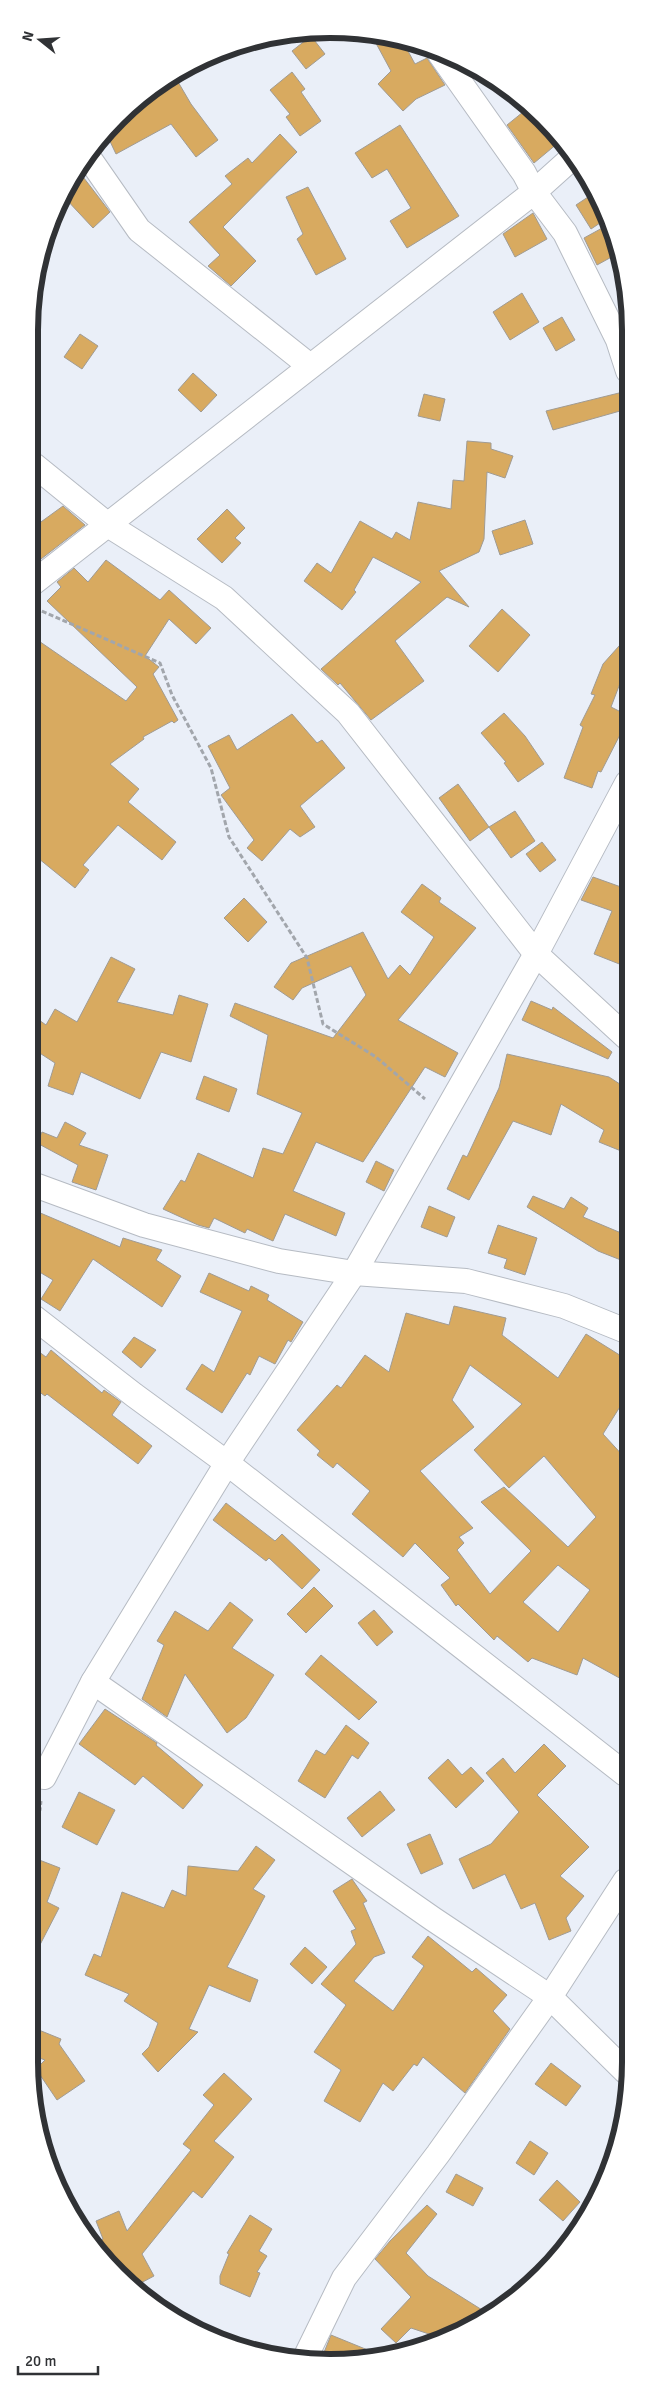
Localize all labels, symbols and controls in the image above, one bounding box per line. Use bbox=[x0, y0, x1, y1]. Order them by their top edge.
north arrow bbox=[15, 15, 65, 65]
text: N bbox=[18, 29, 38, 43]
scale bar bbox=[18, 2344, 98, 2376]
text: 20 m bbox=[25, 2352, 56, 2370]

